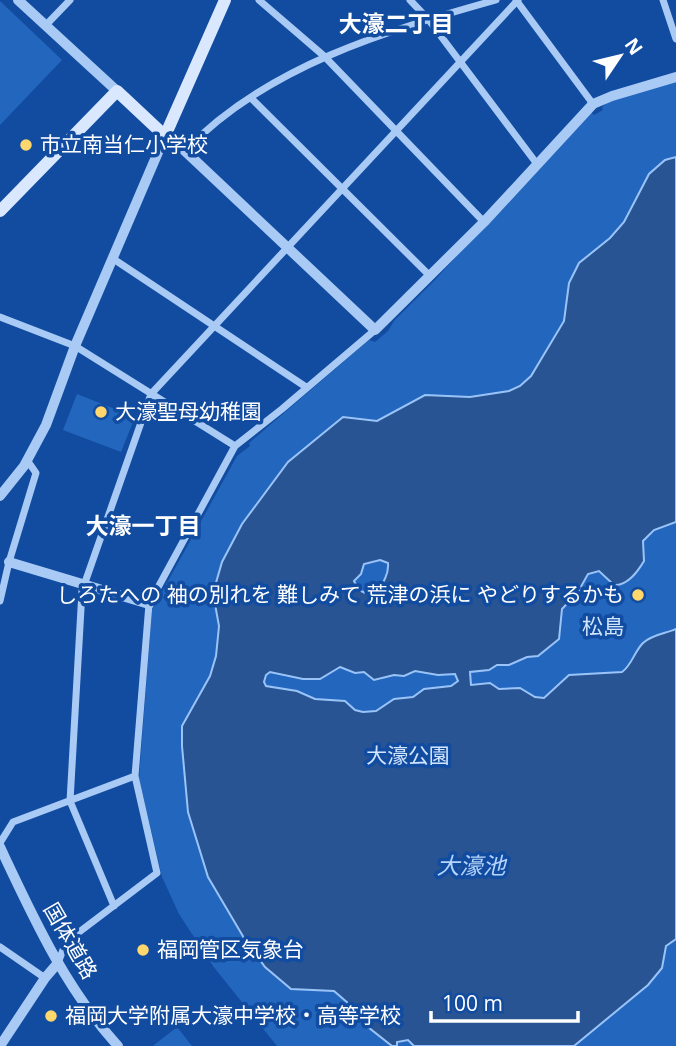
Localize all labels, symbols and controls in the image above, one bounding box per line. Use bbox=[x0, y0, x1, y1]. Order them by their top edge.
district label: 大濠二丁目 bbox=[339, 7, 454, 39]
north arrow bbox=[585, 21, 655, 91]
text: N bbox=[619, 32, 649, 60]
place label: 市立南当仁小学校 bbox=[40, 130, 208, 158]
marker: 市立南当仁小学校 bbox=[18, 137, 34, 153]
place label: 大濠聖母幼稚園 bbox=[115, 397, 262, 425]
marker: 大濠聖母幼稚園 bbox=[93, 404, 109, 420]
district label: 大濠一丁目 bbox=[86, 509, 201, 541]
place label: しろたへの 袖の別れを 難しみて 荒津の浜に やどりするかも bbox=[56, 580, 624, 608]
marker: しろたへの 袖の別れを 難しみて 荒津の浜に やどりするかも bbox=[630, 587, 646, 603]
park label: 松島 bbox=[582, 612, 624, 640]
park label: 大濠公園 bbox=[366, 741, 450, 769]
water label: 大濠池 bbox=[437, 849, 508, 881]
street label: 国体道路 bbox=[38, 897, 104, 984]
place label: 福岡管区気象台 bbox=[157, 935, 304, 963]
marker: 福岡管区気象台 bbox=[135, 942, 151, 958]
scale bar bbox=[431, 979, 578, 1023]
text: 100 m bbox=[442, 989, 503, 1017]
place label: 福岡大学附属大濠中学校・高等学校 bbox=[65, 1001, 401, 1029]
marker: 福岡大学附属大濠中学校・高等学校 bbox=[43, 1008, 59, 1024]

